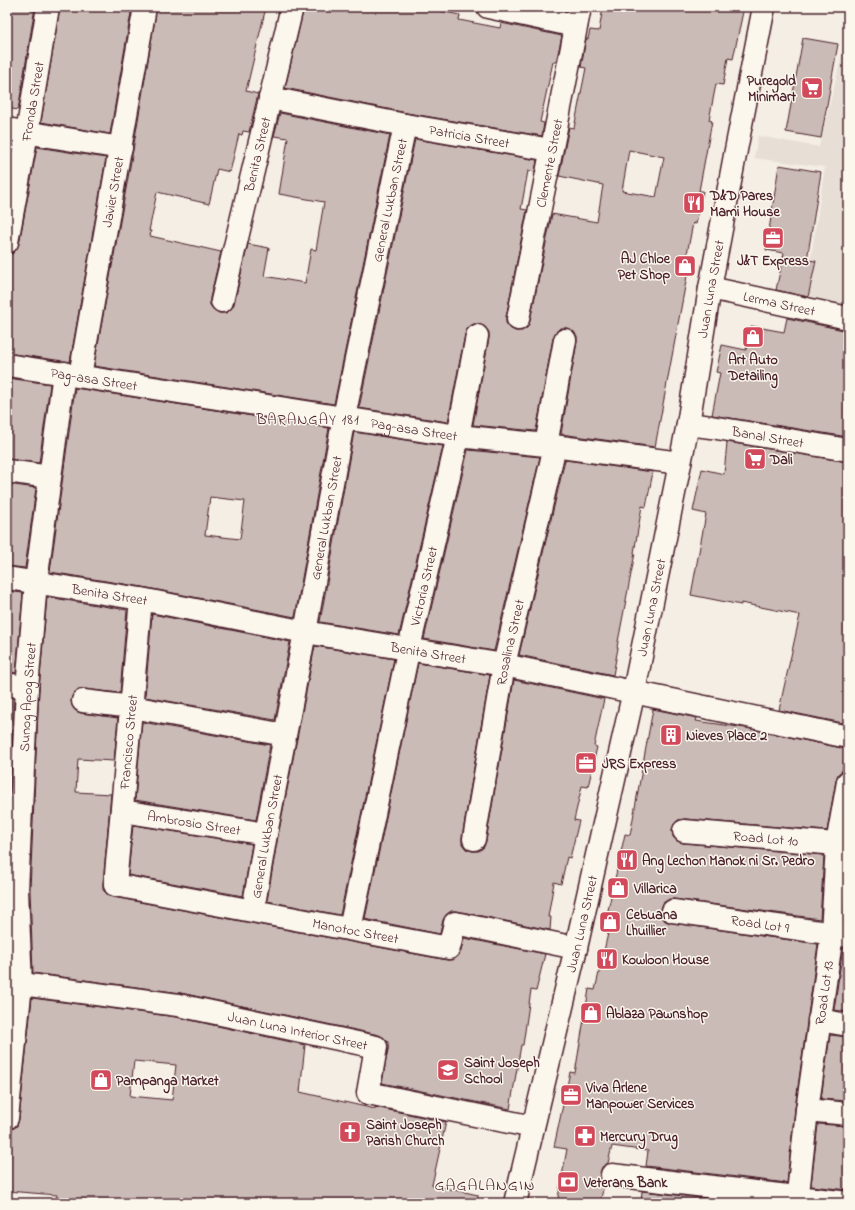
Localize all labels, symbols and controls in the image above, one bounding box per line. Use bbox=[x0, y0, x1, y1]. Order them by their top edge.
street label: Fronda Street bbox=[16, 60, 51, 144]
place label: Puregold Minimart bbox=[747, 71, 796, 108]
supermarket icon: Puregold Minimart bbox=[799, 75, 825, 101]
street label: Benita Street bbox=[239, 115, 278, 195]
street label: Clemente Street bbox=[531, 117, 570, 210]
street label: Patricia Street bbox=[427, 120, 511, 155]
street label: General Lukban Street bbox=[368, 136, 414, 264]
street label: Javier Street bbox=[97, 155, 131, 229]
place label: D&D Pares Mami House bbox=[709, 186, 780, 223]
restaurant icon: D&D Pares Mami House bbox=[681, 190, 707, 216]
office icon: J&T Express bbox=[760, 225, 786, 251]
street label: Juan Luna Street bbox=[693, 238, 731, 340]
place label: AJ Chloe Pet Shop bbox=[618, 249, 671, 286]
place label: J&T Express bbox=[737, 251, 809, 272]
shop icon: AJ Chloe Pet Shop bbox=[672, 253, 698, 279]
street label: Lerma Street bbox=[741, 287, 817, 323]
shop icon: Art Auto Detailing bbox=[740, 324, 766, 350]
place label: Art Auto Detailing bbox=[727, 350, 778, 389]
street label: Pag-asa Street bbox=[49, 363, 139, 397]
district label: BARANGAY 181 bbox=[255, 409, 360, 431]
street label: Pag-asa Street bbox=[369, 413, 459, 448]
street label: Banal Street bbox=[729, 422, 806, 454]
supermarket icon: Dali bbox=[742, 446, 768, 472]
place label: Dali bbox=[769, 450, 793, 471]
street label: General Lukban Street bbox=[306, 454, 349, 582]
street label: Victoria Street bbox=[405, 544, 444, 629]
street label: Juan Luna Street bbox=[632, 557, 673, 658]
street label: Benita Street bbox=[69, 579, 149, 612]
street label: Rosalina Street bbox=[492, 597, 531, 687]
street label: Benita Street bbox=[388, 637, 468, 671]
street label: Sunog Apog Street bbox=[15, 641, 43, 752]
street label: Francisco Street bbox=[115, 694, 144, 791]
building icon: Nieves Place 2 bbox=[658, 722, 684, 748]
place label: Nieves Place 2 bbox=[686, 726, 767, 747]
office icon: JRS Express bbox=[573, 750, 599, 776]
place label: JRS Express bbox=[602, 754, 676, 775]
street label: General Lukban Street bbox=[246, 772, 289, 900]
street label: Ambrosio Street bbox=[146, 806, 242, 842]
street label: Road Lot 10 bbox=[732, 826, 799, 853]
restaurant icon: Ang Lechon Manok ni Sr. Pedro bbox=[614, 847, 640, 873]
place label: Ang Lechon Manok ni Sr. Pedro bbox=[642, 851, 814, 874]
street label: Juan Luna Street bbox=[561, 873, 604, 975]
shop icon: Villarica bbox=[605, 875, 631, 901]
place label: Villarica bbox=[633, 879, 677, 900]
place label: Cebuana Lhuillier bbox=[626, 905, 678, 942]
shop icon: Cebuana Lhuillier bbox=[597, 909, 623, 935]
street label: Road Lot 9 bbox=[729, 910, 791, 940]
street label: Manotoc Street bbox=[310, 913, 400, 950]
restaurant icon: Kowloon House bbox=[594, 946, 620, 972]
place label: Kowloon House bbox=[622, 950, 710, 971]
street label: Road Lot 13 bbox=[810, 959, 840, 1027]
shop icon: Ablaza Pawnshop bbox=[578, 1000, 604, 1026]
place label: Ablaza Pawnshop bbox=[606, 1004, 708, 1025]
street label: Juan Luna Interior Street bbox=[226, 1007, 370, 1057]
place label: Saint Joseph School bbox=[464, 1053, 540, 1090]
school or university icon: Saint Joseph School bbox=[435, 1057, 461, 1083]
shop icon: Pampanga Market bbox=[88, 1067, 114, 1093]
place label: Pampanga Market bbox=[116, 1071, 219, 1094]
place label: Viva Arlene Manpower Services bbox=[585, 1078, 694, 1115]
office icon: Viva Arlene Manpower Services bbox=[558, 1082, 584, 1108]
place label: Saint Joseph Parish Church bbox=[366, 1115, 445, 1152]
church icon: Saint Joseph Parish Church bbox=[337, 1119, 363, 1145]
pharmacy icon: Mercury Drug bbox=[572, 1123, 598, 1149]
place label: Mercury Drug bbox=[600, 1127, 678, 1150]
bank icon: Veterans Bank bbox=[555, 1169, 581, 1195]
place label: Veterans Bank bbox=[583, 1173, 668, 1194]
district label: GAGALANGIN bbox=[435, 1174, 535, 1198]

